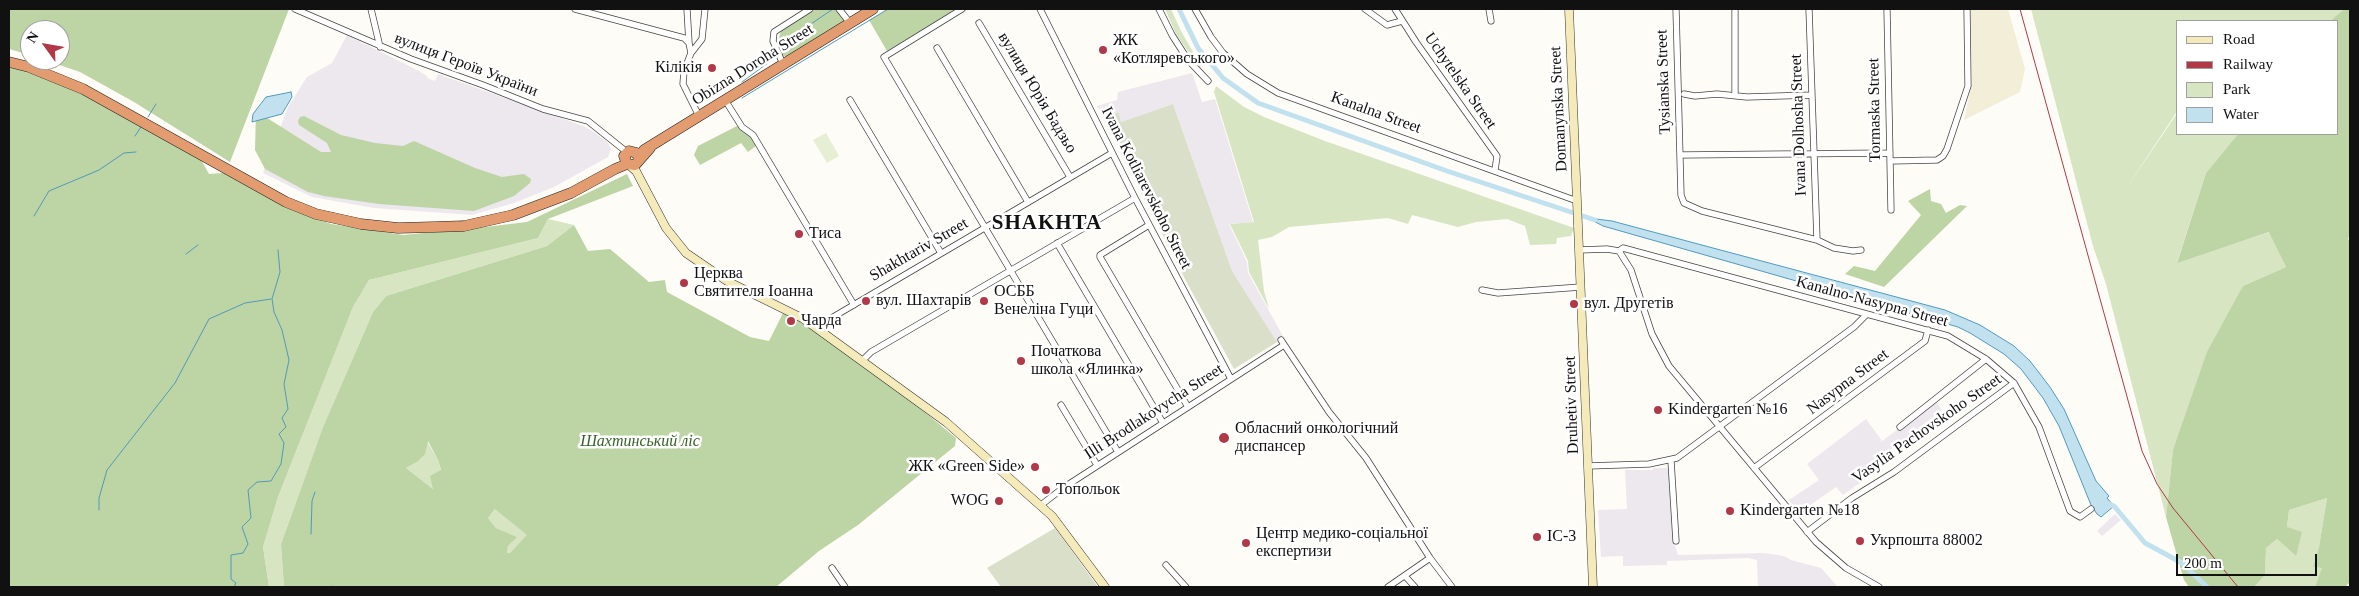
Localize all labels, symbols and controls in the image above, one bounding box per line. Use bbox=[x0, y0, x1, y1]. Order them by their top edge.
north arrow bbox=[20, 20, 70, 70]
street label: Obizna Doroha Street bbox=[689, 20, 817, 110]
legend bbox=[2176, 20, 2339, 135]
text: N bbox=[24, 29, 42, 46]
street label: вулиця Героїв України bbox=[391, 29, 541, 101]
street label: вулиця Юрія Бадзьо bbox=[993, 29, 1081, 157]
street label: Uchytelska Street bbox=[1420, 29, 1500, 133]
street label: Tysianska Street bbox=[1653, 29, 1675, 135]
place label: ЖК «Котляревського» bbox=[1113, 31, 1235, 69]
text: Road bbox=[2223, 31, 2255, 47]
marker: ЖК «Котляревського» bbox=[1097, 44, 1109, 56]
street label: Domanynska Street bbox=[1546, 46, 1572, 172]
street label: Ivana Dolhosha Street bbox=[1787, 54, 1811, 196]
text: Railway bbox=[2223, 56, 2273, 72]
place label: Кілікія bbox=[655, 58, 702, 78]
street label: Tormaska Street bbox=[1864, 58, 1886, 162]
marker: Кілікія bbox=[706, 62, 718, 74]
text: Park bbox=[2223, 81, 2251, 97]
street label: Kanalna Street bbox=[1328, 88, 1424, 138]
street label: Ivana Kotliarevskoho Street bbox=[1097, 104, 1195, 272]
text: Water bbox=[2223, 106, 2258, 122]
district label: SHAKHTA bbox=[991, 211, 1103, 237]
street label: Shakhtariv Street bbox=[866, 214, 972, 286]
place label: Тиса bbox=[809, 224, 841, 244]
marker: Тиса bbox=[793, 228, 805, 240]
place label: Церква Святителя Іоанна bbox=[694, 264, 813, 302]
street label: Kanalno-Nasypna Street bbox=[1794, 272, 1950, 332]
marker: Церква Святителя Іоанна bbox=[678, 277, 690, 289]
place label: ОСББ Венеліна Гуци bbox=[994, 282, 1093, 320]
place label: вул. Шахтарів bbox=[876, 291, 971, 311]
place label: вул. Другетів bbox=[1584, 294, 1673, 314]
marker: вул. Шахтарів bbox=[860, 295, 872, 307]
marker: ОСББ Венеліна Гуци bbox=[978, 295, 990, 307]
marker: вул. Другетів bbox=[1568, 298, 1580, 310]
place label: Чарда bbox=[801, 311, 842, 331]
marker: Чарда bbox=[785, 315, 797, 327]
place label: Початкова школа «Ялинка» bbox=[1031, 342, 1144, 380]
street label: Nasypna Street bbox=[1803, 345, 1893, 419]
marker: Початкова школа «Ялинка» bbox=[1015, 355, 1027, 367]
street label: Druhetiv Street bbox=[1561, 356, 1583, 454]
street label: Illi Brodlakovycha Street bbox=[1081, 360, 1227, 464]
street label: Vasylia Pachovskoho Street bbox=[1849, 370, 2005, 488]
place label: Kindergarten №16 bbox=[1668, 400, 1787, 420]
marker: Kindergarten №16 bbox=[1652, 404, 1664, 416]
place label: Обласний онкологічний диспансер bbox=[1235, 419, 1398, 457]
marker: Обласний онкологічний диспансер bbox=[1217, 431, 1231, 445]
park label: Шахтинський ліс bbox=[580, 432, 700, 452]
place label: ЖК «Green Side» bbox=[908, 457, 1025, 477]
marker: ЖК «Green Side» bbox=[1029, 461, 1041, 473]
place label: Топольок bbox=[1056, 480, 1120, 500]
marker: Топольок bbox=[1040, 484, 1052, 496]
place label: WOG bbox=[951, 491, 989, 511]
marker: WOG bbox=[993, 495, 1005, 507]
place label: Kindergarten №18 bbox=[1740, 501, 1859, 521]
marker: Kindergarten №18 bbox=[1724, 505, 1736, 517]
place label: Центр медико-соціальної експертизи bbox=[1256, 524, 1428, 562]
place label: ІС-3 bbox=[1547, 527, 1576, 547]
marker: ІС-3 bbox=[1531, 531, 1543, 543]
place label: Укрпошта 88002 bbox=[1870, 531, 1983, 551]
marker: Укрпошта 88002 bbox=[1854, 535, 1866, 547]
marker: Центр медико-соціальної експертизи bbox=[1240, 537, 1252, 549]
scale bar bbox=[2179, 544, 2320, 576]
text: 200 m bbox=[2184, 555, 2222, 571]

